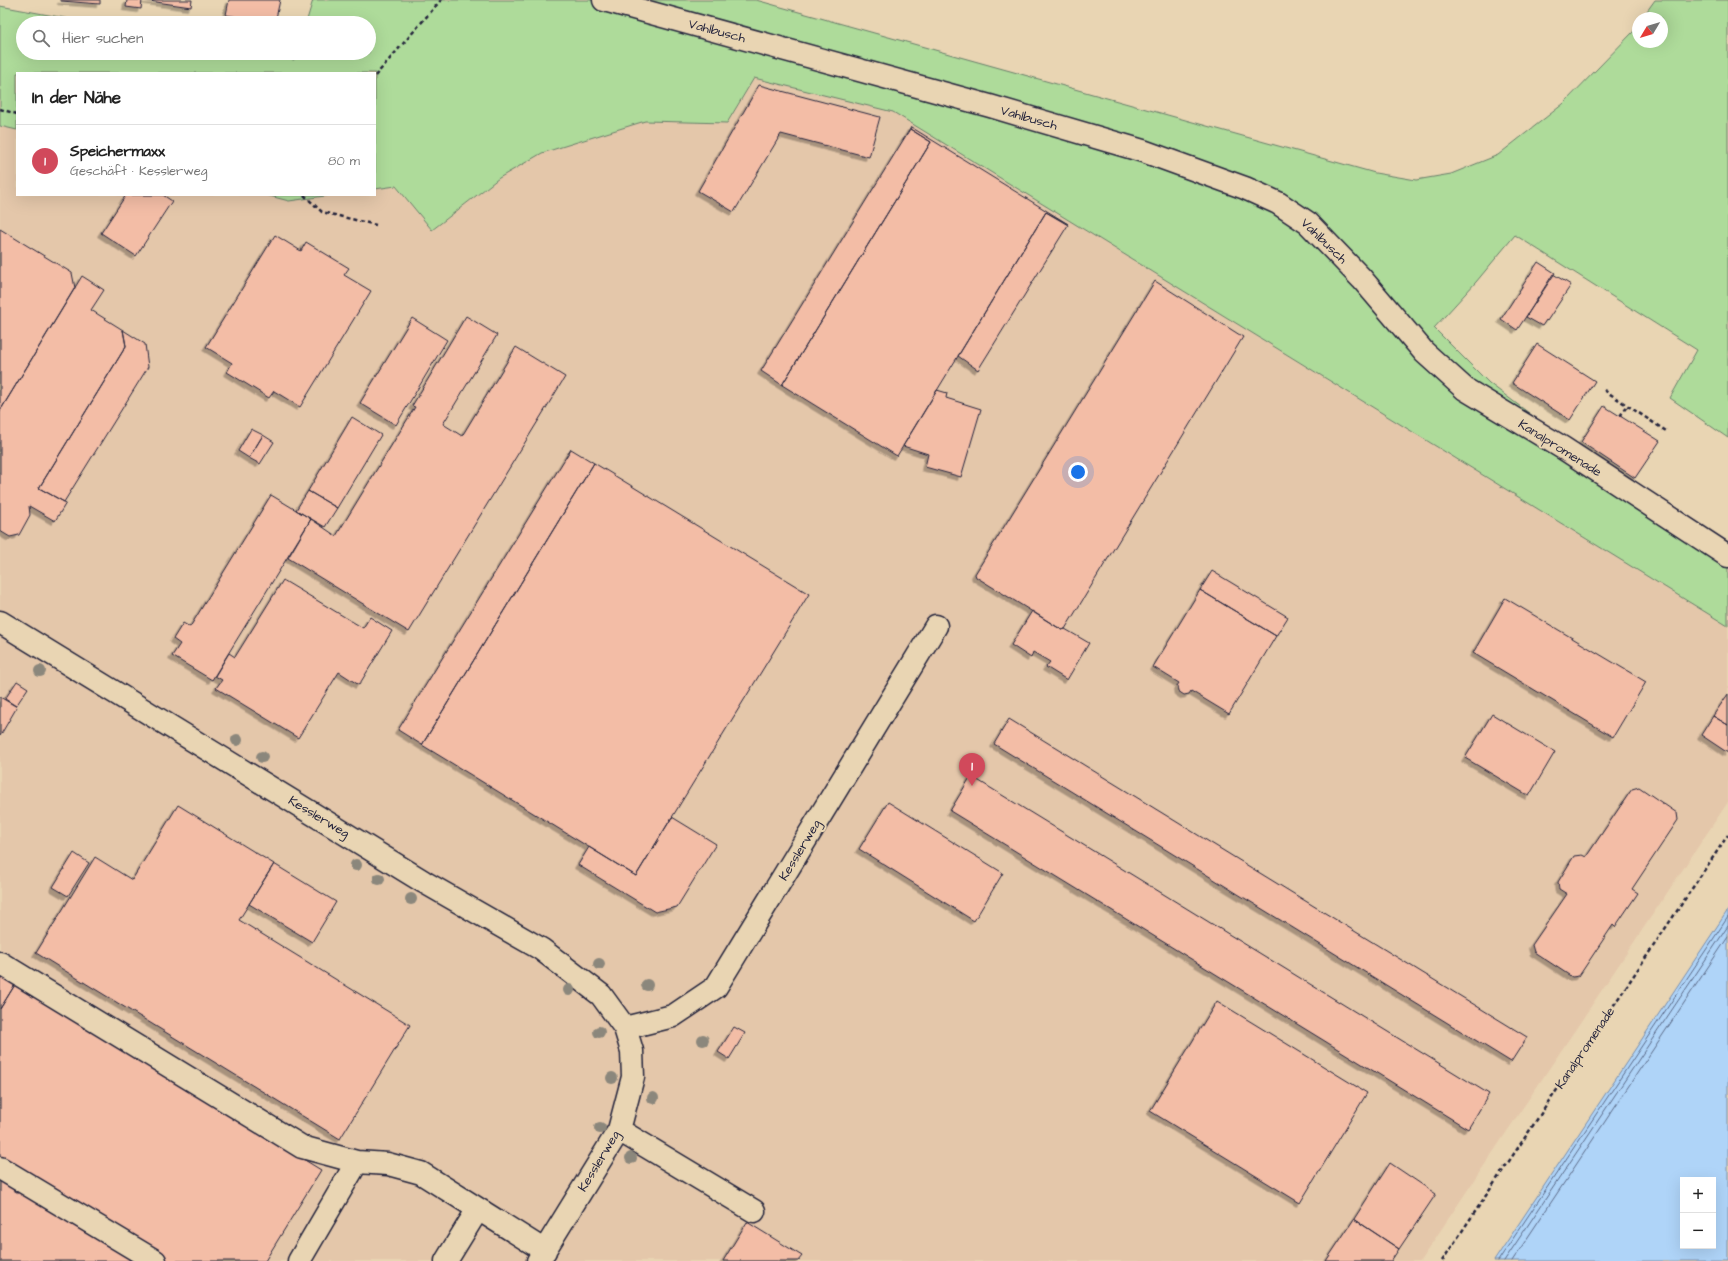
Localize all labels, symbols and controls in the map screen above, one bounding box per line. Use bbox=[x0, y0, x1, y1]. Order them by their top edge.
north arrow bbox=[1632, 12, 1668, 48]
street label: Vahlbusch bbox=[686, 15, 748, 47]
search box bbox=[16, 16, 376, 60]
icon: search bbox=[30, 27, 52, 49]
text: Hier suchen bbox=[62, 28, 143, 49]
text: In der Nähe bbox=[32, 86, 121, 110]
street label: Vahlbusch bbox=[998, 101, 1060, 135]
text: Speichermaxx bbox=[70, 141, 165, 162]
text: 1 bbox=[44, 152, 46, 170]
text: 80 m bbox=[328, 152, 360, 170]
text: Geschäft · Kesslerweg bbox=[70, 162, 208, 180]
street label: Vahlbusch bbox=[1297, 214, 1352, 268]
street label: Kanalpromenade bbox=[1515, 415, 1605, 481]
your location bbox=[1068, 462, 1088, 482]
pin: 1 bbox=[959, 753, 985, 786]
street label: Kesslerweg bbox=[285, 792, 353, 843]
street label: Kesslerweg bbox=[775, 816, 826, 884]
street label: Kanalpromenade bbox=[1551, 1003, 1619, 1093]
street label: Kesslerweg bbox=[574, 1127, 625, 1195]
map controls bbox=[1680, 1177, 1716, 1249]
button: + bbox=[1680, 1177, 1716, 1213]
button: − bbox=[1680, 1213, 1716, 1249]

